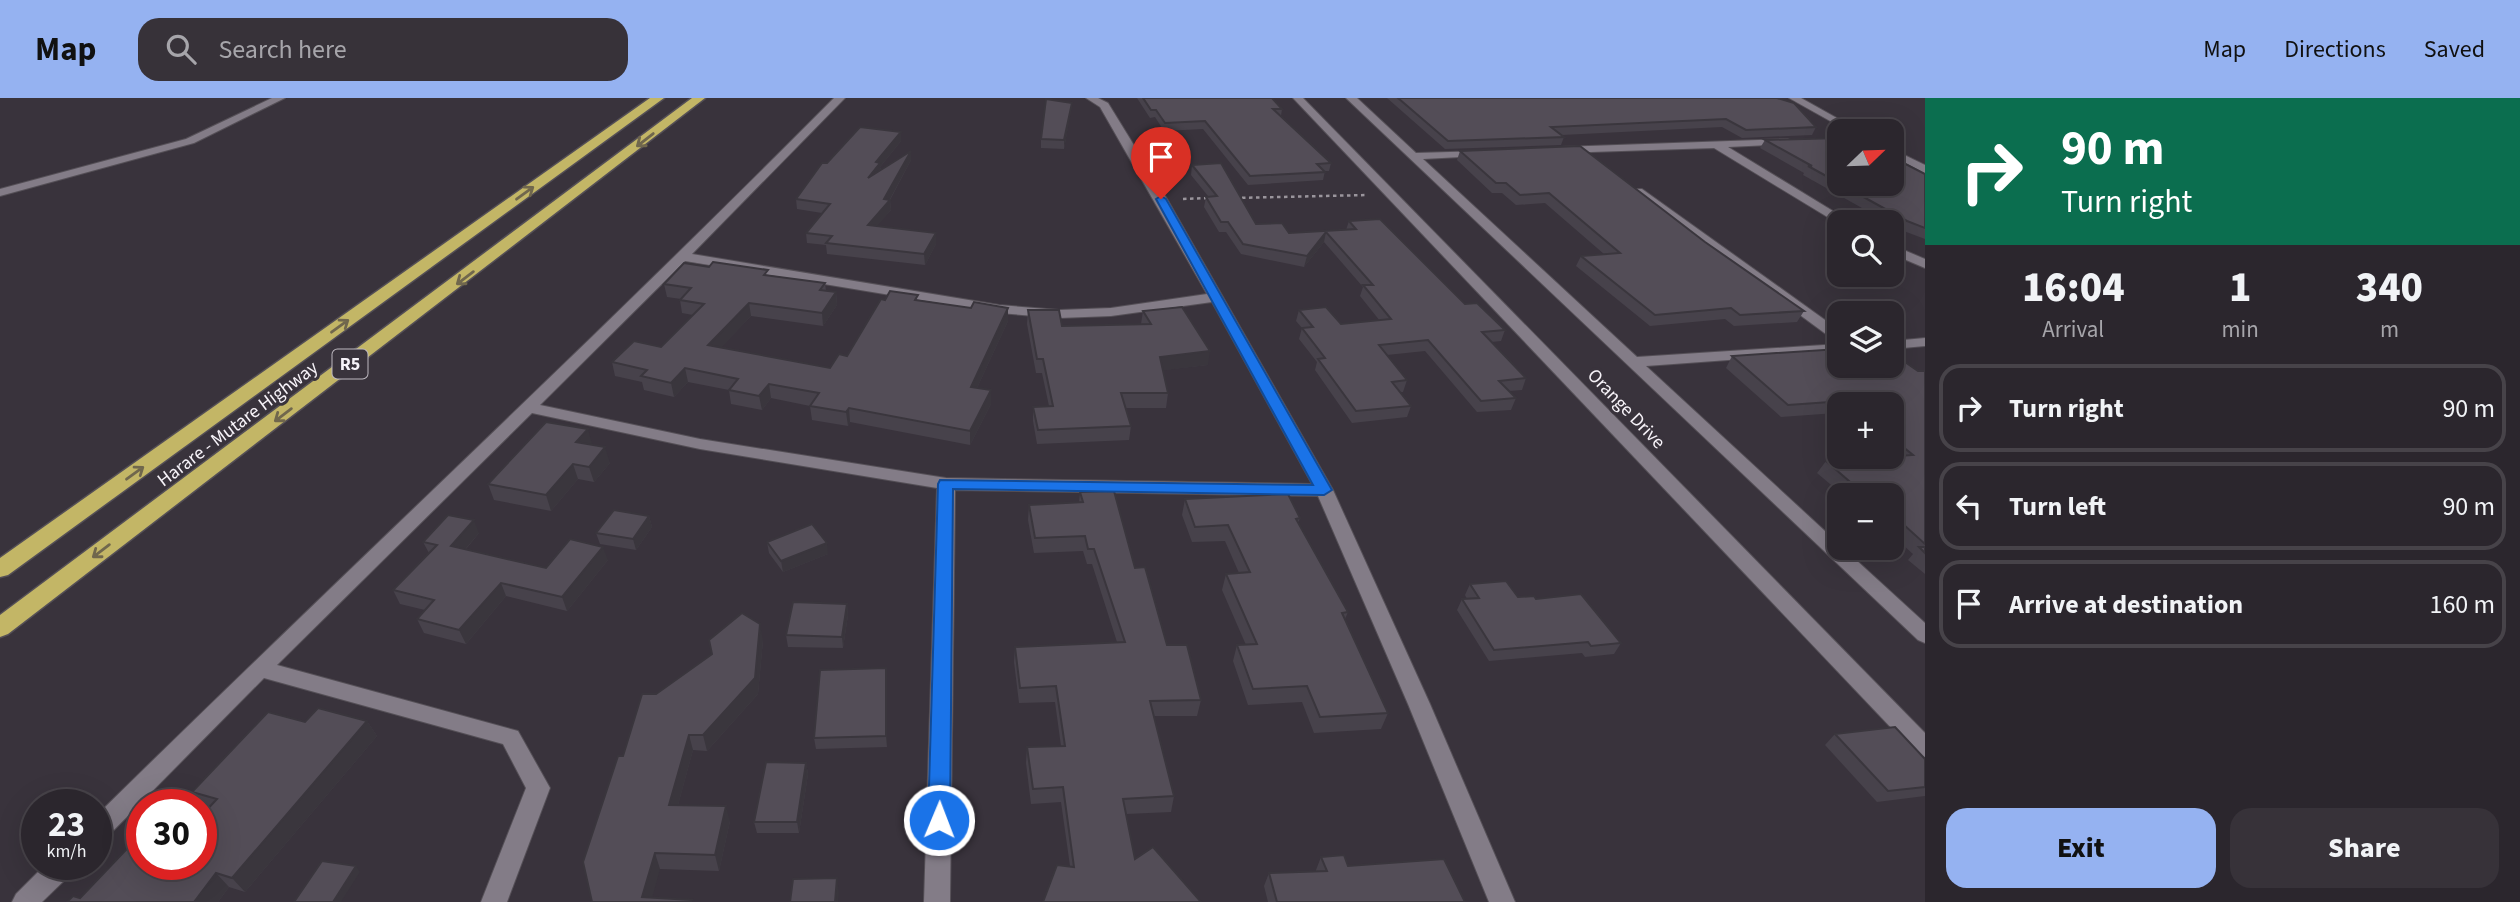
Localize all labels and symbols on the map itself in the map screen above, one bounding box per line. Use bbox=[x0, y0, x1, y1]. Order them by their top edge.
north arrow bbox=[1827, 119, 1904, 196]
pin bbox=[1131, 127, 1191, 199]
one-way arrow bbox=[637, 132, 655, 147]
one-way arrow bbox=[515, 186, 534, 200]
one-way arrow bbox=[455, 270, 474, 285]
one-way arrow bbox=[330, 319, 349, 333]
road number: R5 bbox=[332, 350, 368, 378]
street label: Harare - Mutare Highway bbox=[152, 355, 324, 494]
street label: Orange Drive bbox=[1581, 363, 1671, 455]
one-way arrow bbox=[274, 407, 293, 422]
one-way arrow bbox=[125, 465, 144, 480]
one-way arrow bbox=[92, 544, 111, 559]
position arrow bbox=[902, 783, 976, 857]
speed limit sign: 30 bbox=[126, 789, 217, 880]

